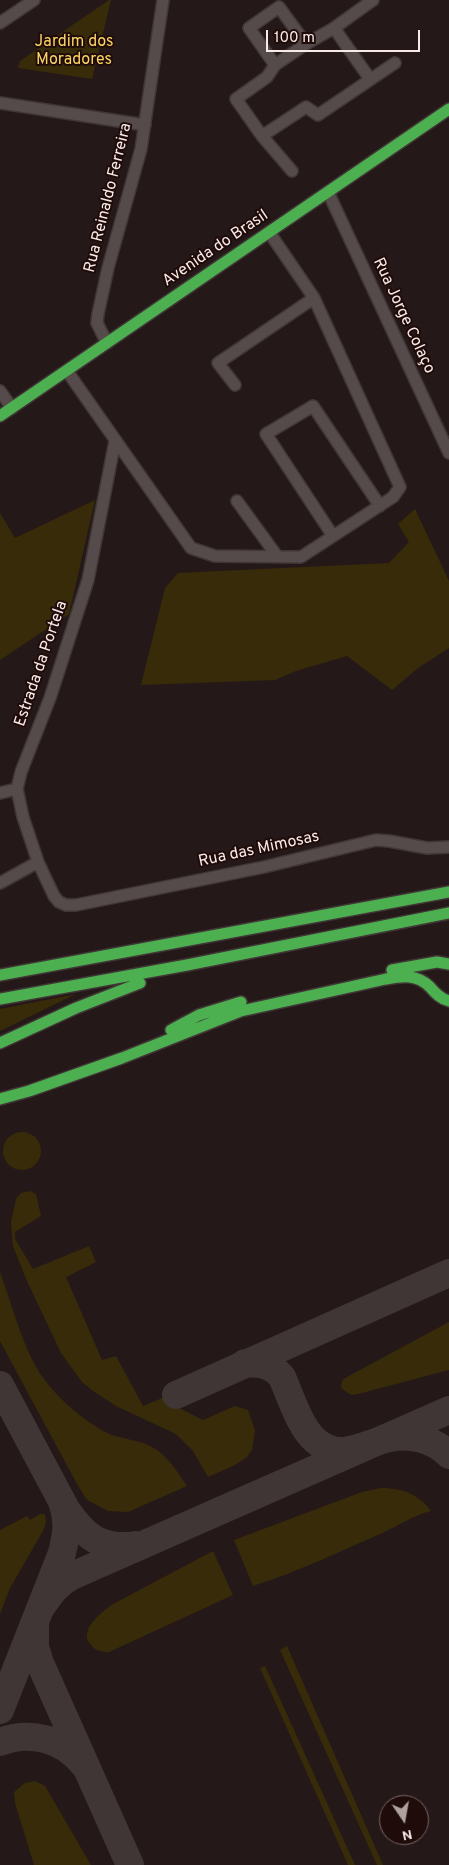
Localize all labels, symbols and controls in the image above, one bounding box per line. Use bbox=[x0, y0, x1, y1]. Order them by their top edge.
scale bar bbox=[269, 20, 423, 52]
text: 100 m bbox=[274, 29, 315, 48]
park label: Jardim dos Moradores bbox=[35, 33, 113, 71]
street label: Rua Reinaldo Ferreira bbox=[81, 121, 137, 275]
street label: Avenida do Brasil bbox=[159, 207, 273, 291]
street label: Rua Jorge Colaço bbox=[368, 255, 438, 377]
street label: Estrada da Portela bbox=[12, 599, 72, 729]
street label: Rua das Mimosas bbox=[197, 828, 321, 872]
north arrow bbox=[379, 1795, 429, 1845]
text: N bbox=[400, 1825, 414, 1844]

